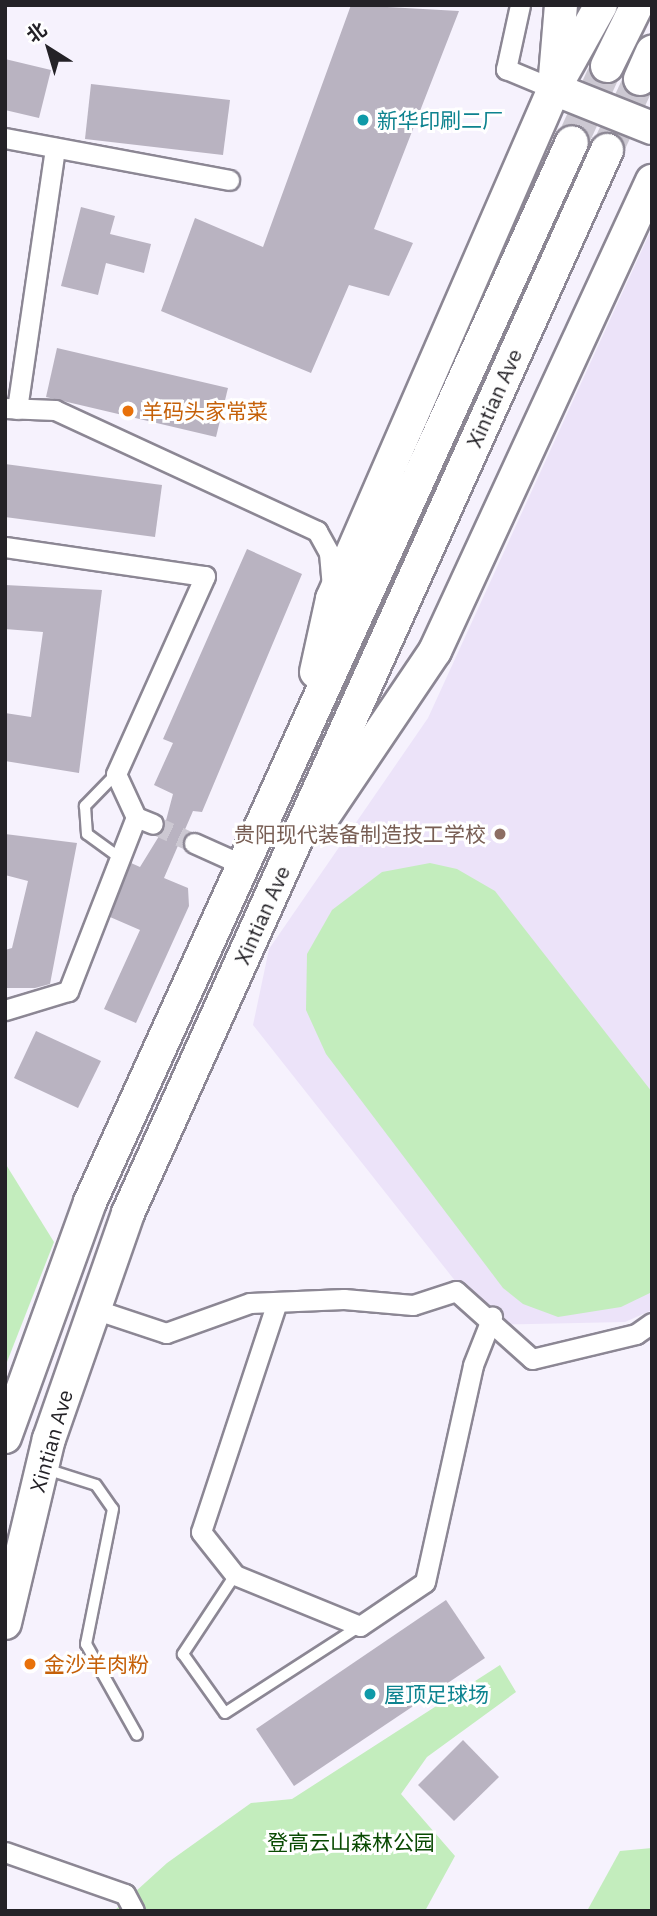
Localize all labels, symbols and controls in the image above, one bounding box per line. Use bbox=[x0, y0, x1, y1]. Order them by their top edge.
north arrow bbox=[14, 14, 84, 84]
text: 北 bbox=[22, 17, 51, 48]
place label: 新华印刷二厂 bbox=[377, 107, 503, 133]
marker: 新华印刷二厂 bbox=[355, 112, 371, 128]
street label: Xintian Ave bbox=[461, 345, 527, 451]
place label: 羊码头家常菜 bbox=[142, 398, 268, 424]
marker: 羊码头家常菜 bbox=[120, 403, 136, 419]
place label: 贵阳现代装备制造技工学校 bbox=[234, 821, 486, 847]
marker: 贵阳现代装备制造技工学校 bbox=[492, 826, 508, 842]
street label: Xintian Ave bbox=[229, 862, 295, 968]
street label: Xintian Ave bbox=[24, 1387, 78, 1495]
place label: 金沙羊肉粉 bbox=[44, 1651, 149, 1677]
marker: 金沙羊肉粉 bbox=[22, 1656, 38, 1672]
place label: 屋顶足球场 bbox=[384, 1681, 489, 1707]
marker: 屋顶足球场 bbox=[362, 1686, 378, 1702]
park label: 登高云山森林公园 bbox=[267, 1829, 435, 1855]

